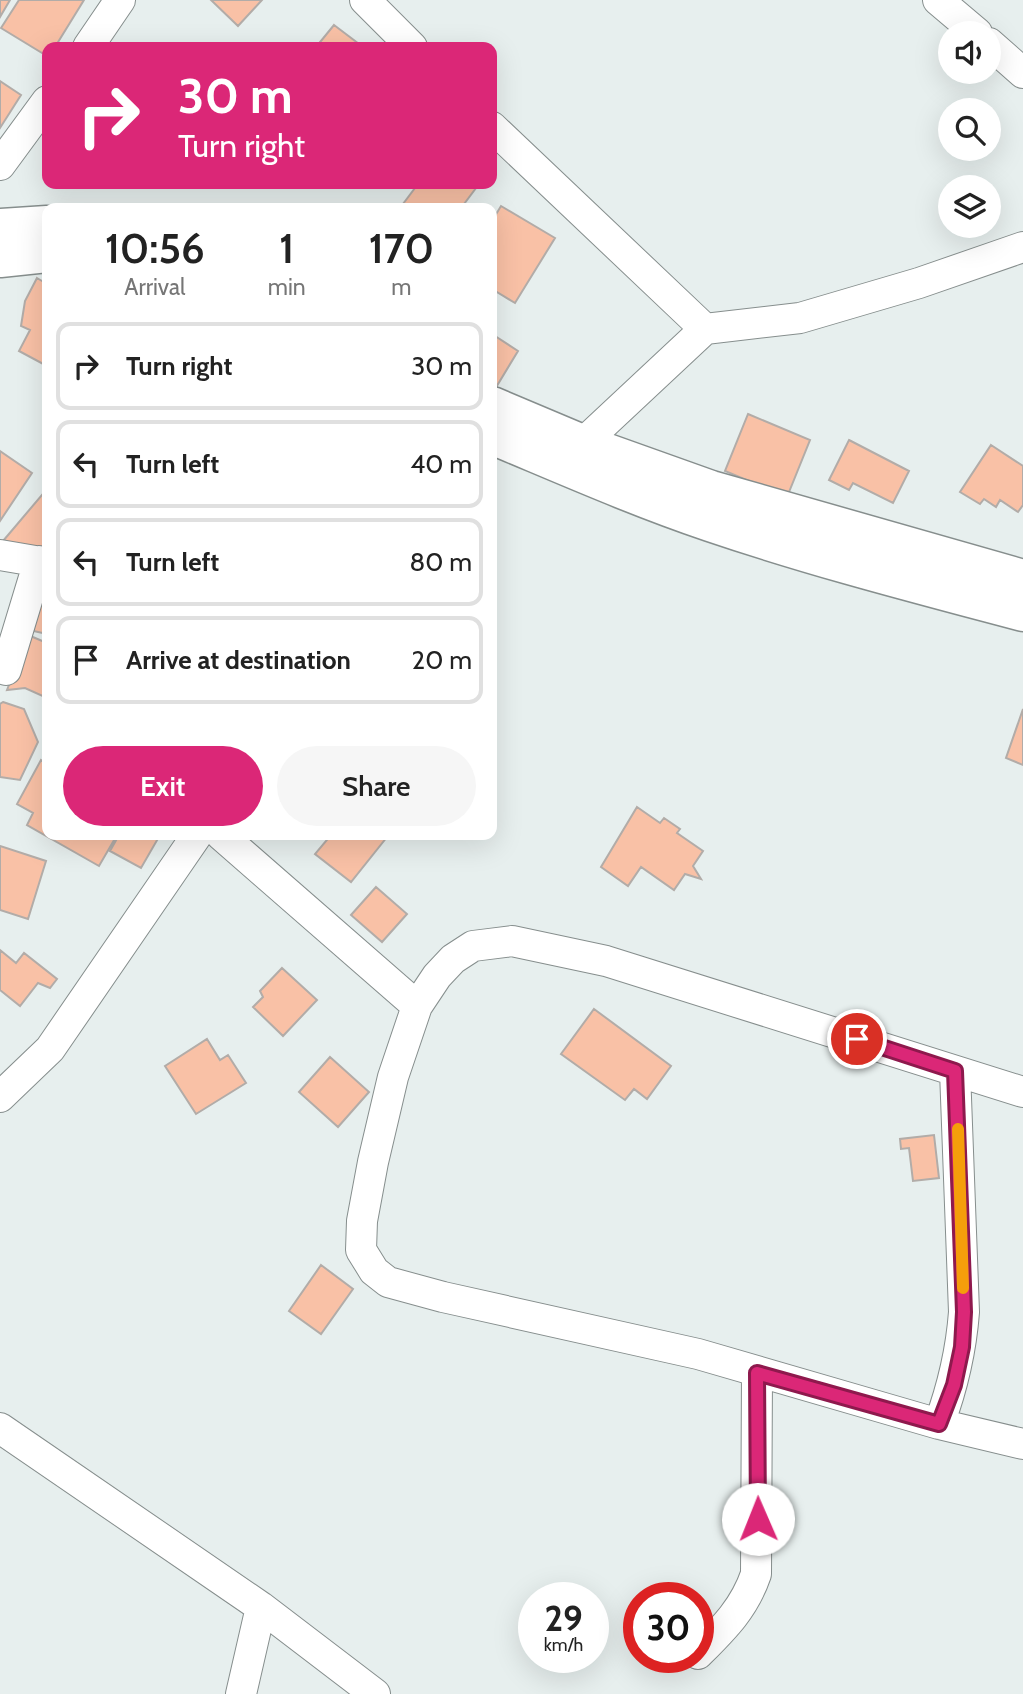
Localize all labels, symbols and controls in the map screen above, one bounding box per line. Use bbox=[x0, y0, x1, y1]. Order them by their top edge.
map controls bbox=[938, 21, 1001, 238]
button: sound bbox=[938, 21, 1001, 84]
text: 30 m bbox=[178, 66, 293, 125]
icon: right bbox=[63, 70, 154, 161]
button: search bbox=[938, 98, 1001, 161]
text: Turn right bbox=[178, 126, 305, 165]
button: layers bbox=[938, 175, 1001, 238]
text: 10:56 bbox=[105, 222, 205, 274]
text: 1 bbox=[279, 222, 294, 274]
text: 170 bbox=[369, 222, 434, 274]
text: Arrival bbox=[124, 273, 186, 301]
text: min bbox=[268, 273, 306, 301]
text: m bbox=[391, 273, 411, 301]
icon: right bbox=[67, 347, 105, 385]
text: Turn right bbox=[126, 350, 232, 382]
text: 30 m bbox=[411, 350, 472, 382]
icon: left bbox=[67, 445, 105, 483]
text: Turn left bbox=[126, 448, 219, 480]
text: 40 m bbox=[410, 448, 472, 480]
icon: left bbox=[67, 543, 105, 581]
text: Turn left bbox=[126, 546, 219, 578]
text: 80 m bbox=[409, 546, 472, 578]
icon: arrive bbox=[67, 641, 105, 679]
text: Arrive at destination bbox=[126, 644, 351, 676]
text: 20 m bbox=[412, 644, 472, 676]
button: Exit bbox=[63, 746, 263, 826]
button: Share bbox=[277, 746, 476, 826]
pin bbox=[827, 1009, 887, 1069]
icon: arrive bbox=[838, 1020, 876, 1058]
position arrow bbox=[721, 1482, 795, 1556]
speed limit sign: 30 bbox=[623, 1582, 714, 1673]
text: 29 bbox=[544, 1597, 583, 1640]
text: km/h bbox=[544, 1634, 583, 1656]

